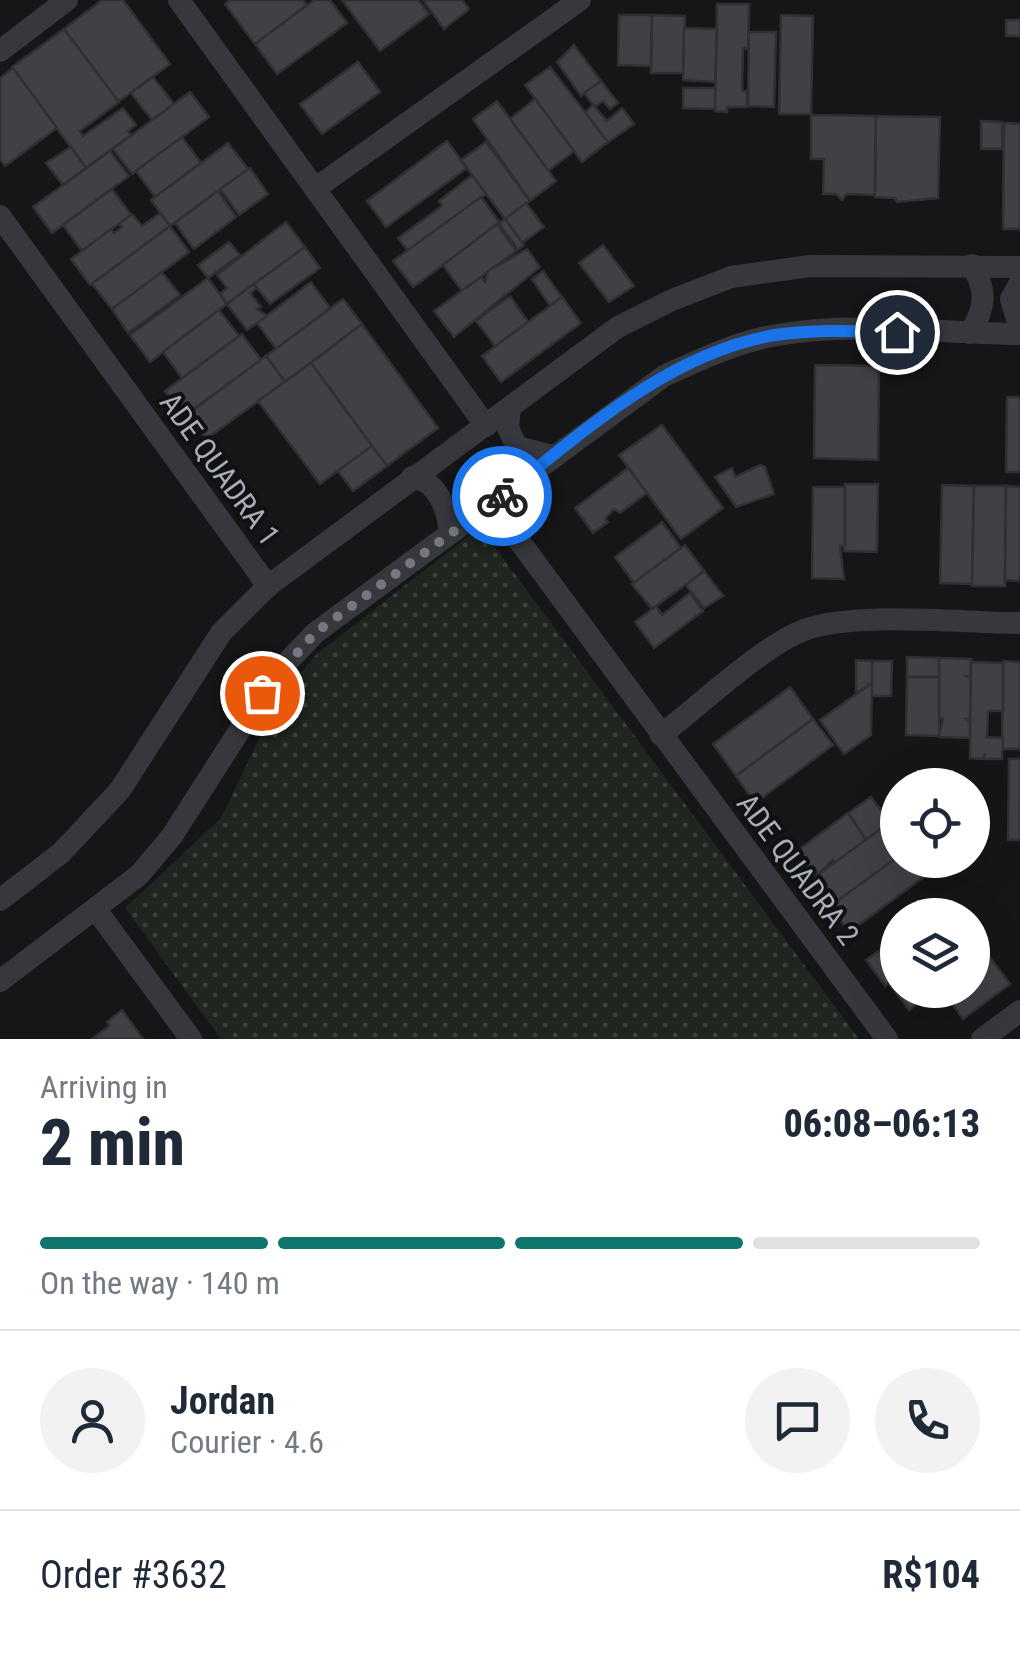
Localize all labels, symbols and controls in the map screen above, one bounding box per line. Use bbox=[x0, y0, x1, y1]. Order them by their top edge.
pin bbox=[855, 290, 940, 375]
icon: home bbox=[870, 305, 925, 360]
street label: ADE QUADRA 1 bbox=[153, 386, 287, 552]
courier bbox=[452, 446, 552, 546]
icon: bike bbox=[475, 469, 530, 524]
pin bbox=[220, 651, 305, 736]
icon: bag bbox=[235, 666, 290, 721]
map controls bbox=[880, 768, 990, 1008]
button: locate bbox=[880, 768, 990, 878]
street label: ADE QUADRA 2 bbox=[730, 787, 866, 951]
button: layers bbox=[880, 898, 990, 1008]
text: Arriving in bbox=[40, 1068, 168, 1106]
text: 06:08–06:13 bbox=[783, 1102, 980, 1146]
text: 2 min bbox=[40, 1105, 185, 1181]
text: On the way · 140 m bbox=[40, 1264, 280, 1302]
button: person bbox=[40, 1368, 145, 1473]
button: chat bbox=[745, 1368, 850, 1473]
button: phone bbox=[875, 1368, 980, 1473]
text: Jordan bbox=[170, 1379, 275, 1423]
text: Courier · 4.6 bbox=[170, 1423, 324, 1461]
text: Order #3632 bbox=[40, 1553, 227, 1597]
text: R$104 bbox=[882, 1553, 980, 1597]

